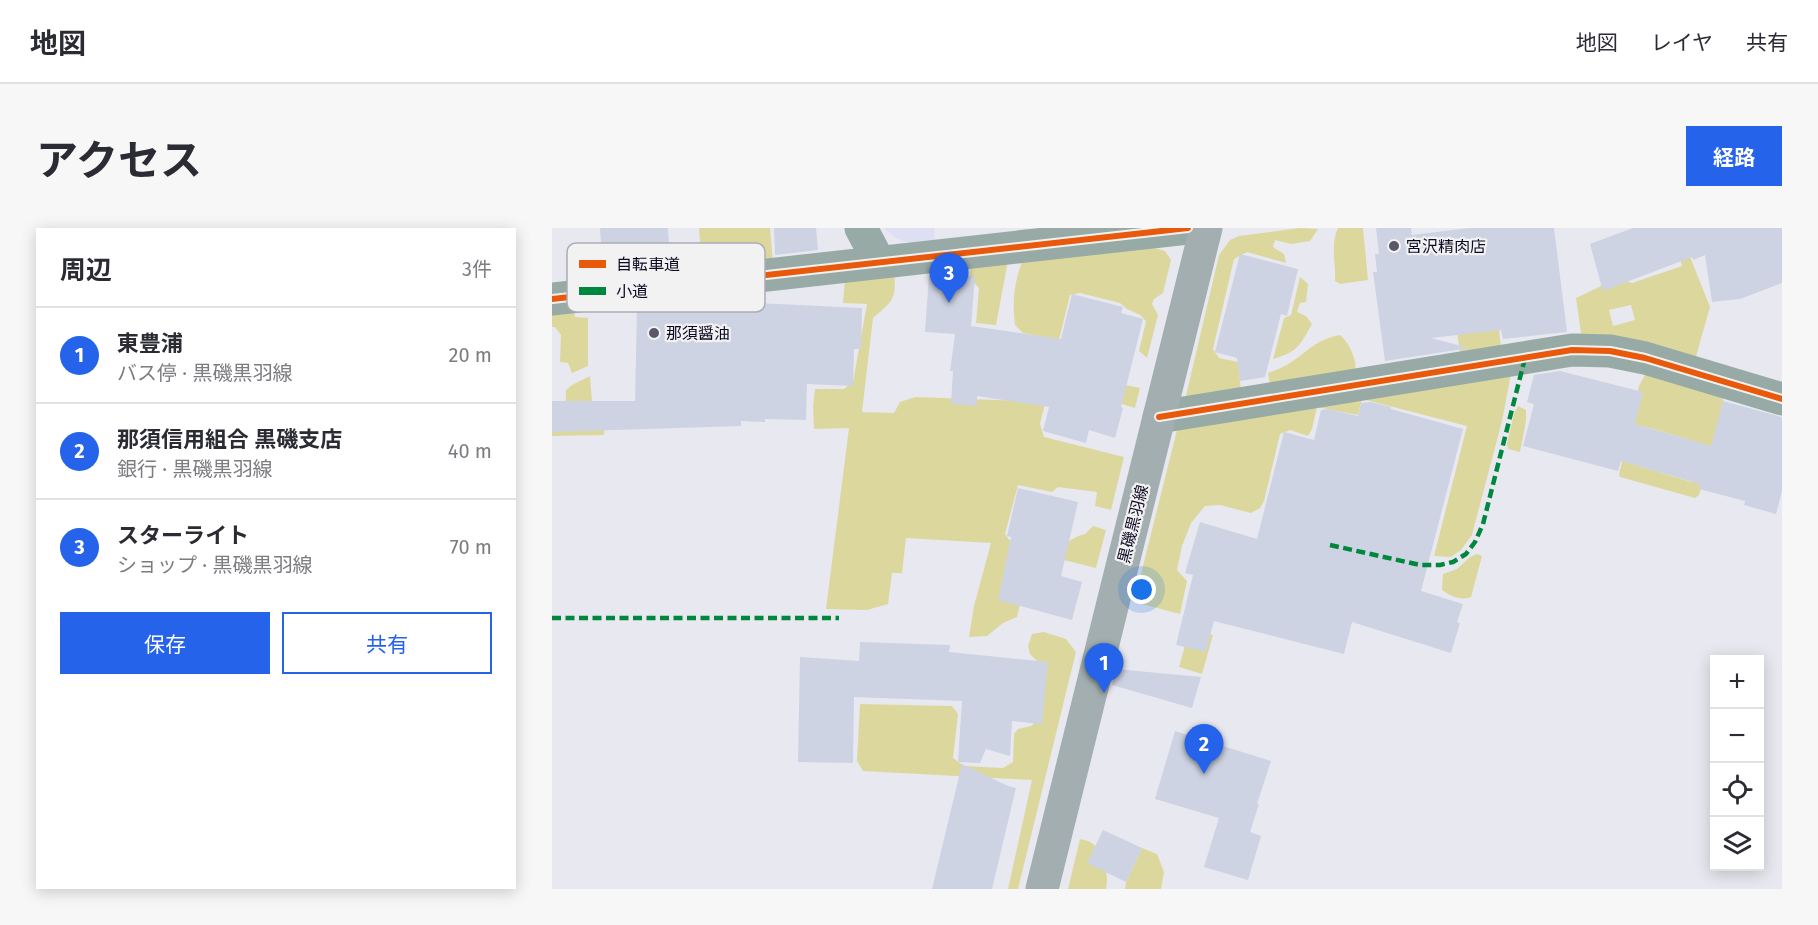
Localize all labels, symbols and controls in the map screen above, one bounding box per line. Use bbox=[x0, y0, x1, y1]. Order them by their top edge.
text: 地図 bbox=[30, 27, 86, 60]
text: 地図 bbox=[1576, 30, 1618, 56]
text: レイヤ bbox=[1651, 30, 1713, 56]
text: 共有 bbox=[1746, 30, 1788, 56]
button: 経路 bbox=[1686, 126, 1782, 186]
text: アクセス bbox=[36, 136, 202, 186]
place label: 宮沢精肉店 bbox=[1406, 237, 1486, 256]
marker: 宮沢精肉店 bbox=[1387, 239, 1401, 253]
legend bbox=[567, 243, 765, 312]
pin: 3 bbox=[930, 254, 968, 303]
text: 周辺 bbox=[60, 255, 112, 286]
text: 自転車道 bbox=[616, 255, 680, 274]
text: 3件 bbox=[462, 257, 492, 281]
text: 小道 bbox=[616, 282, 648, 301]
place label: 那須醤油 bbox=[666, 324, 730, 343]
marker: 那須醤油 bbox=[647, 326, 661, 340]
text: 東豊浦 bbox=[117, 330, 183, 357]
text: 1 bbox=[75, 343, 84, 367]
text: 20 m bbox=[449, 343, 492, 367]
text: バス停 · 黒磯黒羽線 bbox=[117, 361, 292, 385]
text: 那須信用組合 黒磯支店 bbox=[117, 426, 342, 453]
text: 2 bbox=[74, 439, 85, 463]
text: 40 m bbox=[448, 439, 492, 463]
text: 銀行 · 黒磯黒羽線 bbox=[117, 457, 272, 481]
street label: 黒磯黒羽線 bbox=[1114, 483, 1152, 565]
text: スターライト bbox=[117, 522, 249, 549]
text: 3 bbox=[74, 535, 85, 559]
text: 70 m bbox=[450, 535, 492, 559]
text: ショップ · 黒磯黒羽線 bbox=[117, 553, 312, 577]
your location bbox=[1127, 575, 1156, 604]
button: 保存 bbox=[60, 612, 270, 674]
button: 共有 bbox=[282, 612, 492, 674]
pin: 1 bbox=[1084, 644, 1124, 693]
map controls bbox=[1710, 655, 1764, 871]
button: + bbox=[1710, 655, 1764, 709]
button: − bbox=[1710, 709, 1764, 763]
pin: 2 bbox=[1184, 724, 1224, 774]
button: locate bbox=[1710, 763, 1764, 817]
button: layers bbox=[1710, 817, 1764, 871]

